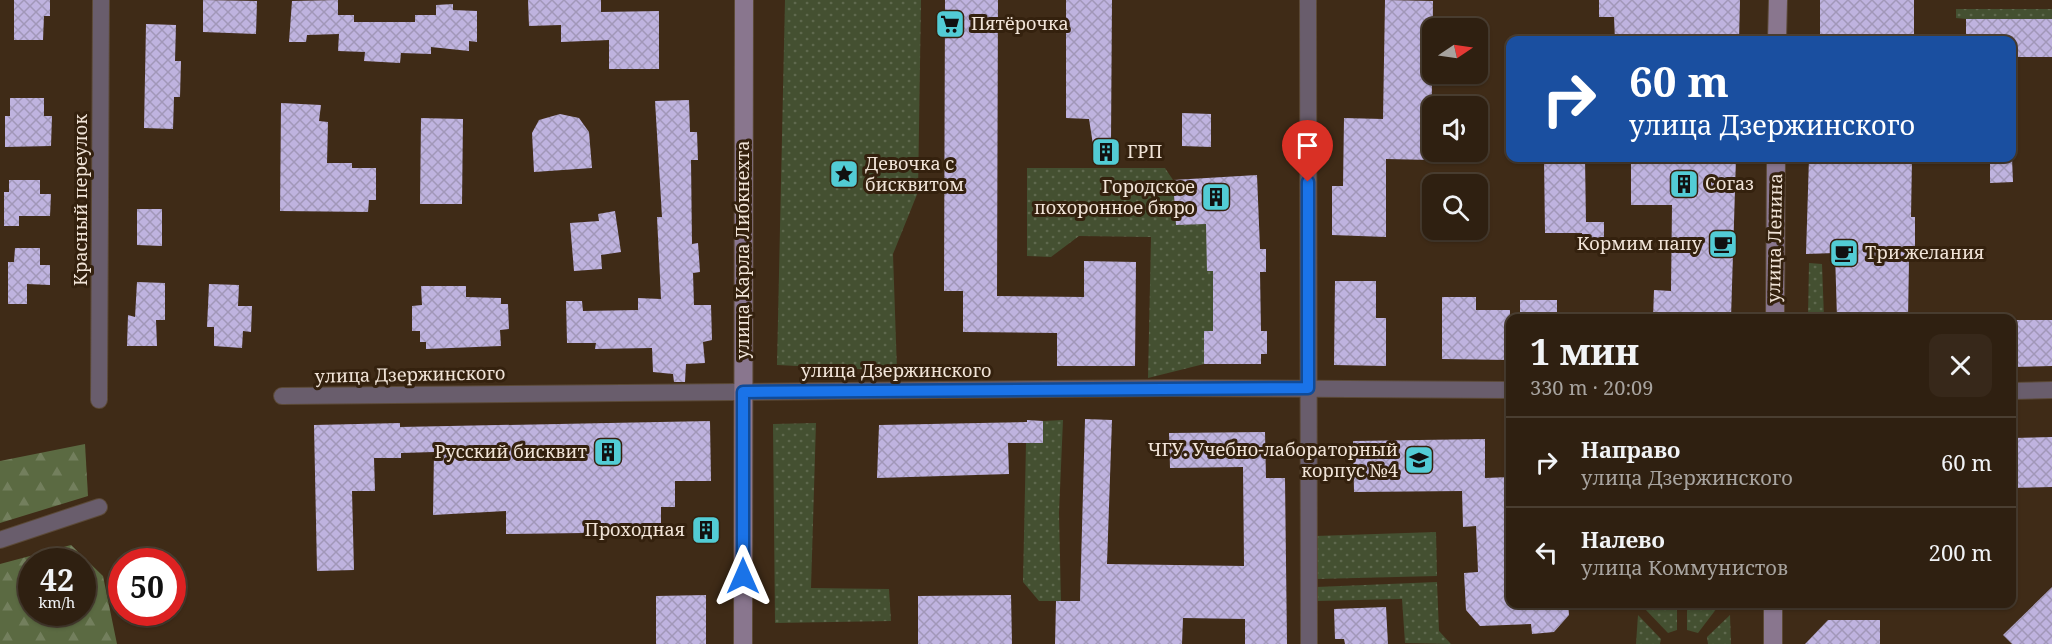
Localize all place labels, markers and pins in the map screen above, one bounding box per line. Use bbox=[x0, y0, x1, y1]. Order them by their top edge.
supermarket icon: Пятёрочка bbox=[934, 8, 966, 40]
place label: Пятёрочка bbox=[971, 11, 1069, 35]
pin bbox=[1282, 120, 1333, 182]
building icon: ГРП bbox=[1090, 136, 1122, 168]
place label: ГРП bbox=[1127, 139, 1162, 163]
place label: Девочка с бисквитом bbox=[865, 151, 964, 196]
place icon: Девочка с бисквитом bbox=[828, 158, 860, 190]
building icon: Согаз bbox=[1668, 168, 1700, 200]
place label: Согаз bbox=[1705, 171, 1754, 195]
place label: Городское похоронное бюро bbox=[1034, 174, 1195, 219]
building icon: Городское похоронное бюро bbox=[1200, 181, 1232, 213]
cafe icon: Кормим папу bbox=[1707, 228, 1739, 260]
place label: Кормим папу bbox=[1577, 231, 1703, 255]
cafe icon: Три желания bbox=[1828, 237, 1860, 269]
place label: Три желания bbox=[1865, 240, 1984, 264]
building icon: Русский бисквит bbox=[592, 436, 624, 468]
place label: ЧГУ. Учебно-лабораторный корпус №4 bbox=[1148, 437, 1398, 482]
place label: Русский бисквит bbox=[435, 439, 587, 463]
school or university icon: ЧГУ. Учебно-лабораторный корпус №4 bbox=[1403, 444, 1435, 476]
building icon: Проходная bbox=[690, 514, 722, 546]
place label: Проходная bbox=[584, 517, 685, 541]

